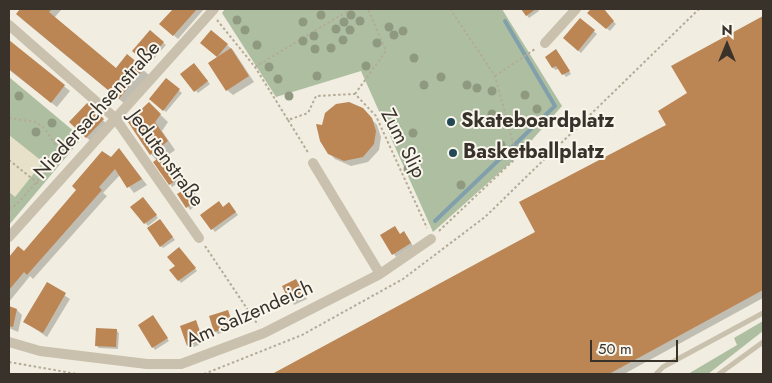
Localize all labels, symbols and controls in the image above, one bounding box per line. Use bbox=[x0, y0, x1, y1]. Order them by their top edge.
north arrow bbox=[702, 20, 752, 70]
text: N bbox=[721, 20, 733, 40]
street label: Niedersachsenstraße bbox=[30, 37, 166, 185]
street label: Zum Slip bbox=[374, 105, 430, 183]
street label: Jedutenstraße bbox=[122, 106, 208, 212]
place label: Skateboardplatz bbox=[461, 110, 614, 134]
marker: Skateboardplatz bbox=[445, 116, 457, 128]
place label: Basketballplatz bbox=[463, 141, 604, 165]
marker: Basketballplatz bbox=[447, 147, 459, 159]
street label: Am Salzendeich bbox=[183, 276, 317, 354]
scale bar bbox=[592, 330, 680, 362]
text: 50 m bbox=[598, 338, 632, 360]

